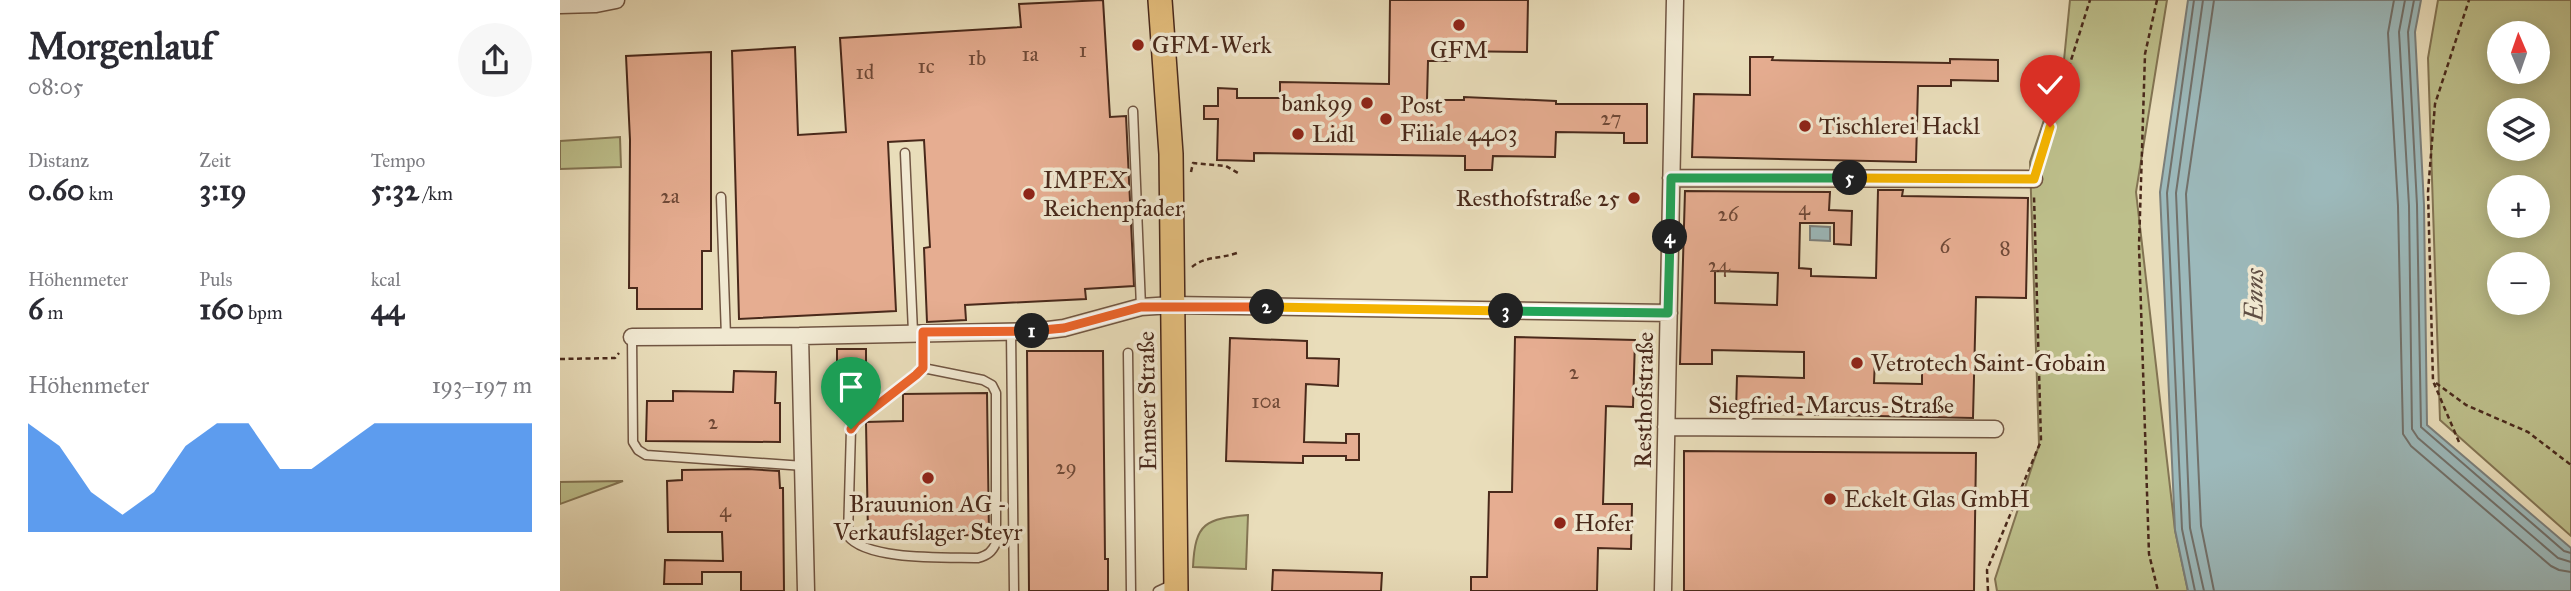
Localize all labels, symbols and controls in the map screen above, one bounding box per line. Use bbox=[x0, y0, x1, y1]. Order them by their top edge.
marker: GFM bbox=[1451, 17, 1467, 33]
north arrow bbox=[2487, 21, 2550, 84]
map controls bbox=[2487, 21, 2550, 315]
text: Morgenlauf bbox=[28, 23, 214, 69]
button: share bbox=[458, 23, 532, 97]
place label: GFM-Werk bbox=[1152, 30, 1272, 60]
place label: GFM bbox=[1430, 35, 1488, 65]
house number: 1 bbox=[1079, 37, 1087, 63]
marker: GFM-Werk bbox=[1130, 37, 1146, 53]
house number: 1a bbox=[1021, 41, 1039, 67]
house number: 1b bbox=[968, 45, 986, 71]
house number: 1c bbox=[917, 53, 935, 79]
pin bbox=[2020, 55, 2080, 127]
house number: 1d bbox=[856, 59, 875, 85]
icon: check bbox=[2031, 66, 2069, 104]
text: 08:05 bbox=[28, 72, 84, 100]
place label: bank99 bbox=[1281, 88, 1353, 118]
place label: Post Filiale 4403 bbox=[1400, 90, 1517, 148]
marker: bank99 bbox=[1359, 95, 1375, 111]
button: layers bbox=[2487, 98, 2550, 161]
house number: 27 bbox=[1601, 105, 1622, 131]
marker: Post Filiale 4403 bbox=[1378, 111, 1394, 127]
place label: Tischlerei Hackl bbox=[1819, 111, 1980, 141]
marker: Tischlerei Hackl bbox=[1797, 118, 1813, 134]
place label: Lidl bbox=[1312, 119, 1355, 149]
marker: Lidl bbox=[1290, 126, 1306, 142]
text: Distanz bbox=[28, 149, 89, 172]
text: Zeit bbox=[199, 149, 231, 172]
text: Tempo bbox=[371, 149, 425, 172]
pin: 5 bbox=[1832, 160, 1868, 196]
place label: IMPEX Reichenpfader bbox=[1043, 165, 1184, 223]
text: 5 bbox=[1845, 166, 1854, 189]
text: 0.60 bbox=[28, 172, 85, 208]
text: 3:19 bbox=[199, 172, 247, 208]
text: 5:32 bbox=[371, 172, 419, 208]
button: + bbox=[2487, 175, 2550, 238]
text: km bbox=[85, 182, 113, 205]
text: /km bbox=[419, 182, 453, 205]
house number: 2a bbox=[660, 183, 680, 209]
place label: Resthofstraße 25 bbox=[1456, 183, 1620, 213]
marker: IMPEX Reichenpfader bbox=[1021, 186, 1037, 202]
marker: Resthofstraße 25 bbox=[1626, 190, 1642, 206]
house number: 4 bbox=[1798, 195, 1811, 221]
house number: 26 bbox=[1717, 201, 1740, 227]
pin: 4 bbox=[1652, 219, 1688, 254]
text: 4 bbox=[1664, 225, 1675, 248]
house number: 6 bbox=[1940, 233, 1952, 259]
house number: 8 bbox=[1999, 235, 2011, 261]
house number: 24 bbox=[1708, 252, 1731, 278]
button: − bbox=[2487, 252, 2550, 315]
text: Höhenmeter bbox=[28, 268, 128, 291]
text: Puls bbox=[199, 268, 232, 291]
text: kcal bbox=[371, 268, 401, 291]
water label: Enns bbox=[2238, 268, 2270, 323]
pin: 2 bbox=[1250, 290, 1284, 324]
text: 6 bbox=[28, 291, 43, 327]
text: 160 bbox=[199, 291, 244, 327]
text: 44 bbox=[371, 291, 404, 327]
pin: 3 bbox=[1488, 294, 1524, 328]
text: 2 bbox=[1262, 295, 1271, 318]
text: 3 bbox=[1502, 299, 1509, 322]
text: m bbox=[43, 301, 63, 324]
text: bpm bbox=[244, 301, 283, 324]
pin: 1 bbox=[1014, 314, 1050, 348]
text: 1 bbox=[1028, 319, 1035, 342]
street label: Ennser Straße bbox=[1131, 331, 1163, 471]
street label: Resthofstraße bbox=[1628, 332, 1660, 468]
place label: Vetrotech Saint-Gobain bbox=[1870, 348, 2106, 378]
marker: Vetrotech Saint-Gobain bbox=[1849, 355, 1865, 371]
pin bbox=[821, 357, 881, 429]
house number: 2 bbox=[1569, 359, 1580, 385]
icon: arrive bbox=[832, 368, 870, 406]
text: Höhenmeter bbox=[28, 371, 149, 399]
text: 193–197 m bbox=[432, 371, 532, 399]
house number: 10a bbox=[1251, 388, 1281, 414]
street label: Siegfried-Marcus-Straße bbox=[1708, 390, 1954, 420]
house number: 2 bbox=[708, 409, 719, 435]
house number: 29 bbox=[1055, 454, 1077, 480]
marker: Brauunion AG - Verkaufslager Steyr bbox=[920, 470, 936, 486]
place label: Eckelt Glas GmbH bbox=[1844, 484, 2030, 514]
place label: Brauunion AG - Verkaufslager Steyr bbox=[832, 489, 1023, 547]
marker: Eckelt Glas GmbH bbox=[1822, 491, 1838, 507]
house number: 4 bbox=[719, 497, 732, 523]
place label: Hofer bbox=[1574, 508, 1634, 538]
marker: Hofer bbox=[1552, 515, 1568, 531]

